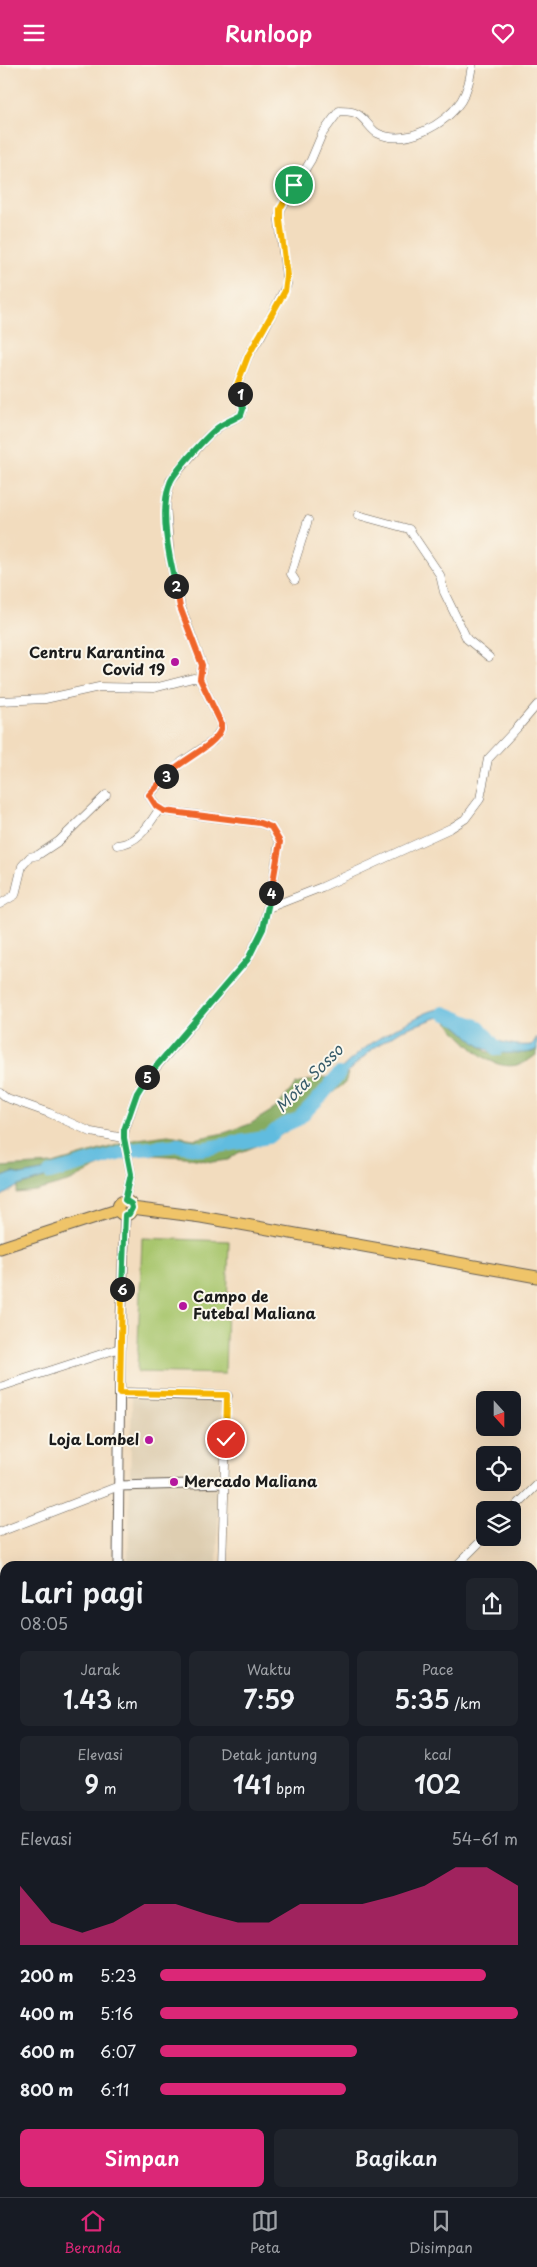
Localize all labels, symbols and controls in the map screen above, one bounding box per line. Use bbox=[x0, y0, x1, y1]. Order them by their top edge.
text: Runloop bbox=[225, 16, 312, 49]
icon: menu bbox=[20, 19, 48, 47]
icon: heart bbox=[489, 19, 517, 47]
pin bbox=[273, 164, 315, 206]
icon: arrive bbox=[280, 171, 308, 199]
pin: 1 bbox=[228, 381, 252, 407]
text: 1 bbox=[237, 384, 244, 405]
pin: 2 bbox=[164, 573, 188, 599]
text: 2 bbox=[172, 576, 181, 597]
place label: Centru Karantina Covid 19 bbox=[29, 640, 166, 680]
marker: Centru Karantina Covid 19 bbox=[169, 656, 181, 668]
pin: 3 bbox=[154, 763, 178, 789]
text: 3 bbox=[162, 766, 171, 787]
pin: 4 bbox=[258, 881, 284, 905]
text: 4 bbox=[267, 883, 276, 904]
water label: Mota Sosso bbox=[269, 1037, 349, 1117]
pin: 5 bbox=[134, 1065, 160, 1089]
text: 5 bbox=[143, 1067, 152, 1088]
pin: 6 bbox=[110, 1277, 134, 1301]
text: 6 bbox=[118, 1279, 127, 1300]
place label: Campo de Futebal Maliana bbox=[193, 1284, 316, 1324]
marker: Campo de Futebal Maliana bbox=[177, 1300, 189, 1312]
north arrow bbox=[476, 1391, 521, 1436]
map controls bbox=[476, 1391, 521, 1546]
pin bbox=[205, 1418, 247, 1460]
icon: check bbox=[212, 1425, 240, 1453]
place label: Loja Lombel bbox=[49, 1427, 139, 1450]
marker: Loja Lombel bbox=[143, 1434, 155, 1446]
button: locate bbox=[476, 1446, 521, 1491]
place label: Mercado Maliana bbox=[184, 1469, 318, 1492]
marker: Mercado Maliana bbox=[168, 1476, 180, 1488]
button: layers bbox=[476, 1501, 521, 1546]
text: Lari pagi bbox=[20, 1570, 144, 1613]
button: share bbox=[466, 1578, 518, 1630]
text: 08:05 bbox=[20, 1611, 68, 1635]
text: Jarak bbox=[80, 1659, 120, 1680]
text: Waktu bbox=[247, 1659, 291, 1680]
text: Pace bbox=[422, 1659, 453, 1680]
text: 1.43 bbox=[63, 1680, 112, 1718]
text: 7:59 bbox=[243, 1680, 295, 1718]
text: 5:35 bbox=[394, 1680, 450, 1718]
text: km bbox=[112, 1693, 138, 1714]
text: /km bbox=[450, 1693, 481, 1714]
text: Elevasi bbox=[78, 1744, 123, 1765]
text: Detak jantung bbox=[221, 1744, 317, 1765]
text: kcal bbox=[424, 1744, 452, 1765]
text: 9 bbox=[84, 1765, 99, 1803]
text: 141 bbox=[233, 1765, 272, 1803]
text: 102 bbox=[414, 1765, 461, 1803]
text: m bbox=[99, 1778, 116, 1799]
text: bpm bbox=[272, 1778, 305, 1799]
text: Elevasi bbox=[20, 1826, 72, 1850]
text: 54–61 m bbox=[452, 1826, 518, 1850]
text: 200 m bbox=[20, 1963, 74, 1987]
text: 5:23 bbox=[100, 1963, 137, 1987]
text: 400 m bbox=[20, 2001, 74, 2025]
text: 5:16 bbox=[100, 2001, 133, 2025]
text: 600 m bbox=[20, 2039, 74, 2063]
text: 6:07 bbox=[100, 2039, 136, 2063]
text: 800 m bbox=[20, 2077, 73, 2101]
text: 6:11 bbox=[100, 2077, 129, 2101]
button: Simpan bbox=[20, 2129, 264, 2187]
button: Bagikan bbox=[274, 2129, 518, 2187]
tab: Beranda bbox=[64, 2207, 121, 2258]
tab: Peta bbox=[250, 2207, 280, 2258]
tab: Disimpan bbox=[409, 2207, 473, 2258]

